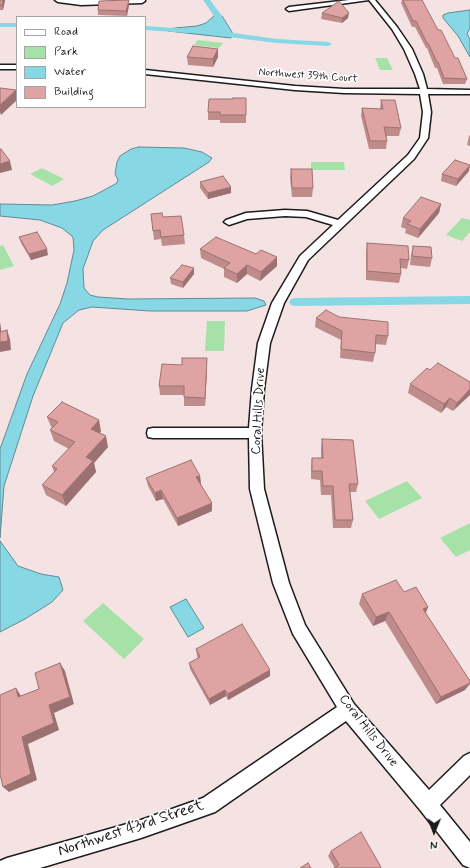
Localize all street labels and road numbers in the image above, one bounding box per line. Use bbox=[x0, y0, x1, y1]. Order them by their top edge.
street label: Northwest 39th Court bbox=[258, 66, 358, 86]
street label: Coral Hills Drive bbox=[249, 367, 269, 455]
street label: Coral Hills Drive bbox=[335, 692, 401, 770]
street label: Northwest 43rd Street bbox=[56, 796, 206, 862]

